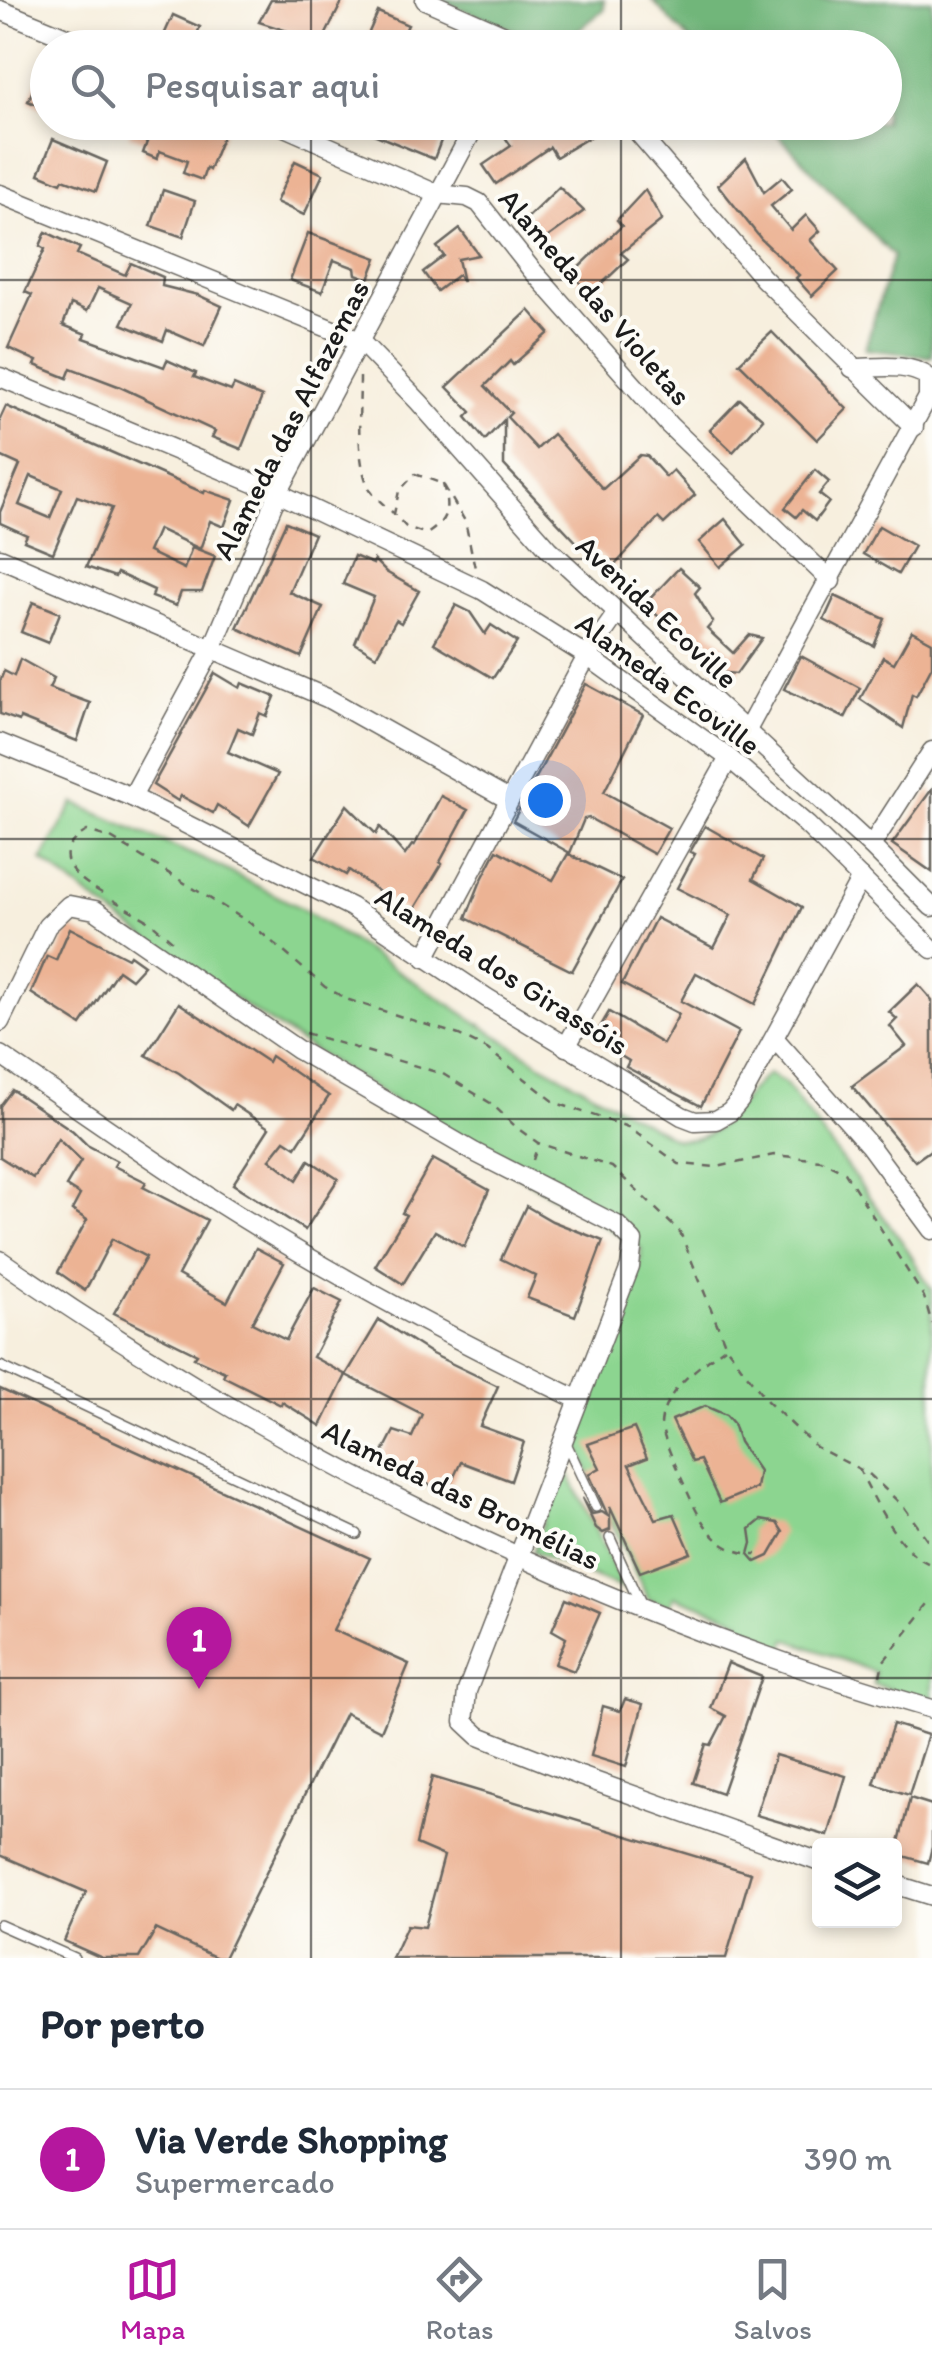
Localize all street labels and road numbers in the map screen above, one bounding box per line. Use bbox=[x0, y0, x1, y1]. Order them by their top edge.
street label: Alameda das Violetas bbox=[491, 181, 700, 413]
street label: Alameda das Alfazemas bbox=[204, 274, 377, 566]
street label: Avenida Ecoville bbox=[569, 527, 746, 696]
street label: Alameda Ecoville bbox=[569, 604, 768, 763]
street label: Alameda dos Girassóis bbox=[369, 878, 636, 1063]
street label: Alameda das Bromélias bbox=[317, 1411, 606, 1578]

